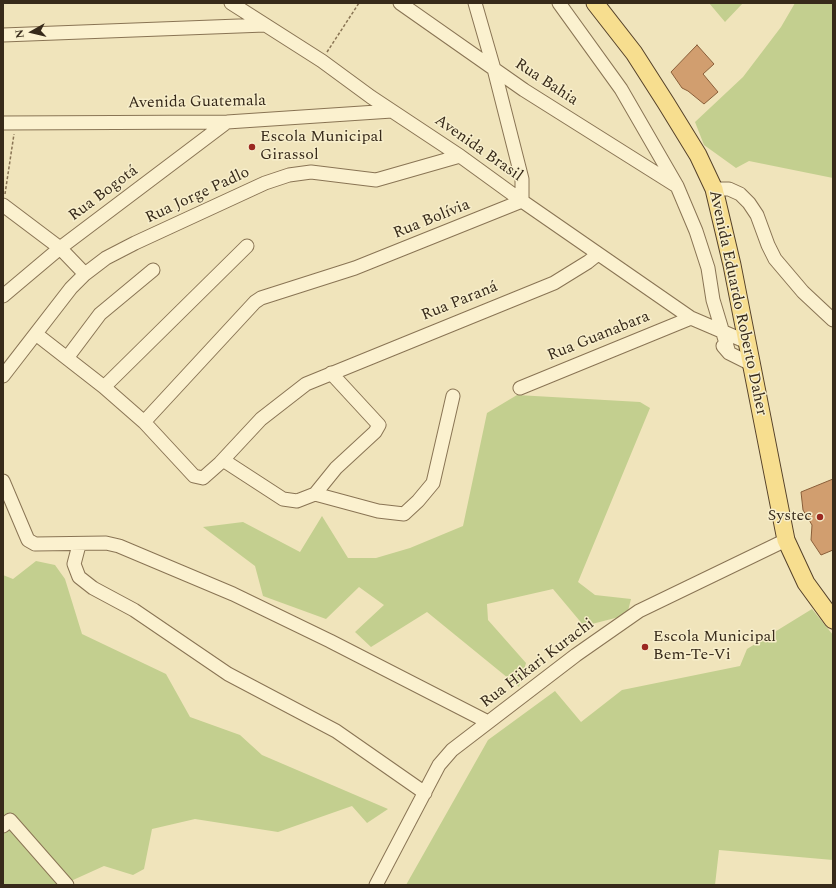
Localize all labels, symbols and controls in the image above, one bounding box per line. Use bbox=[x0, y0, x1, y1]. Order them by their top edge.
north arrow bbox=[12, 12, 52, 52]
text: N bbox=[11, 28, 29, 39]
street label: Rua Bahia bbox=[511, 55, 581, 111]
street label: Avenida Guatemala bbox=[128, 92, 266, 114]
street label: Avenida Brasil bbox=[430, 112, 526, 186]
place label: Escola Municipal Girassol bbox=[260, 128, 383, 166]
marker: Escola Municipal Girassol bbox=[247, 142, 257, 152]
street label: Rua Bogotá bbox=[66, 162, 142, 226]
street label: Rua Jorge Padlo bbox=[143, 164, 253, 228]
street label: Avenida Eduardo Roberto Daher bbox=[704, 189, 770, 417]
street label: Rua Bolívia bbox=[391, 196, 473, 244]
street label: Rua Paraná bbox=[419, 278, 501, 326]
street label: Rua Guanabara bbox=[545, 308, 653, 366]
place label: Systec bbox=[768, 507, 812, 527]
marker: Systec bbox=[815, 512, 825, 522]
street label: Rua Hikari Kurachi bbox=[477, 615, 599, 713]
place label: Escola Municipal Bem-Te-Vi bbox=[653, 628, 776, 666]
marker: Escola Municipal Bem-Te-Vi bbox=[640, 642, 650, 652]

